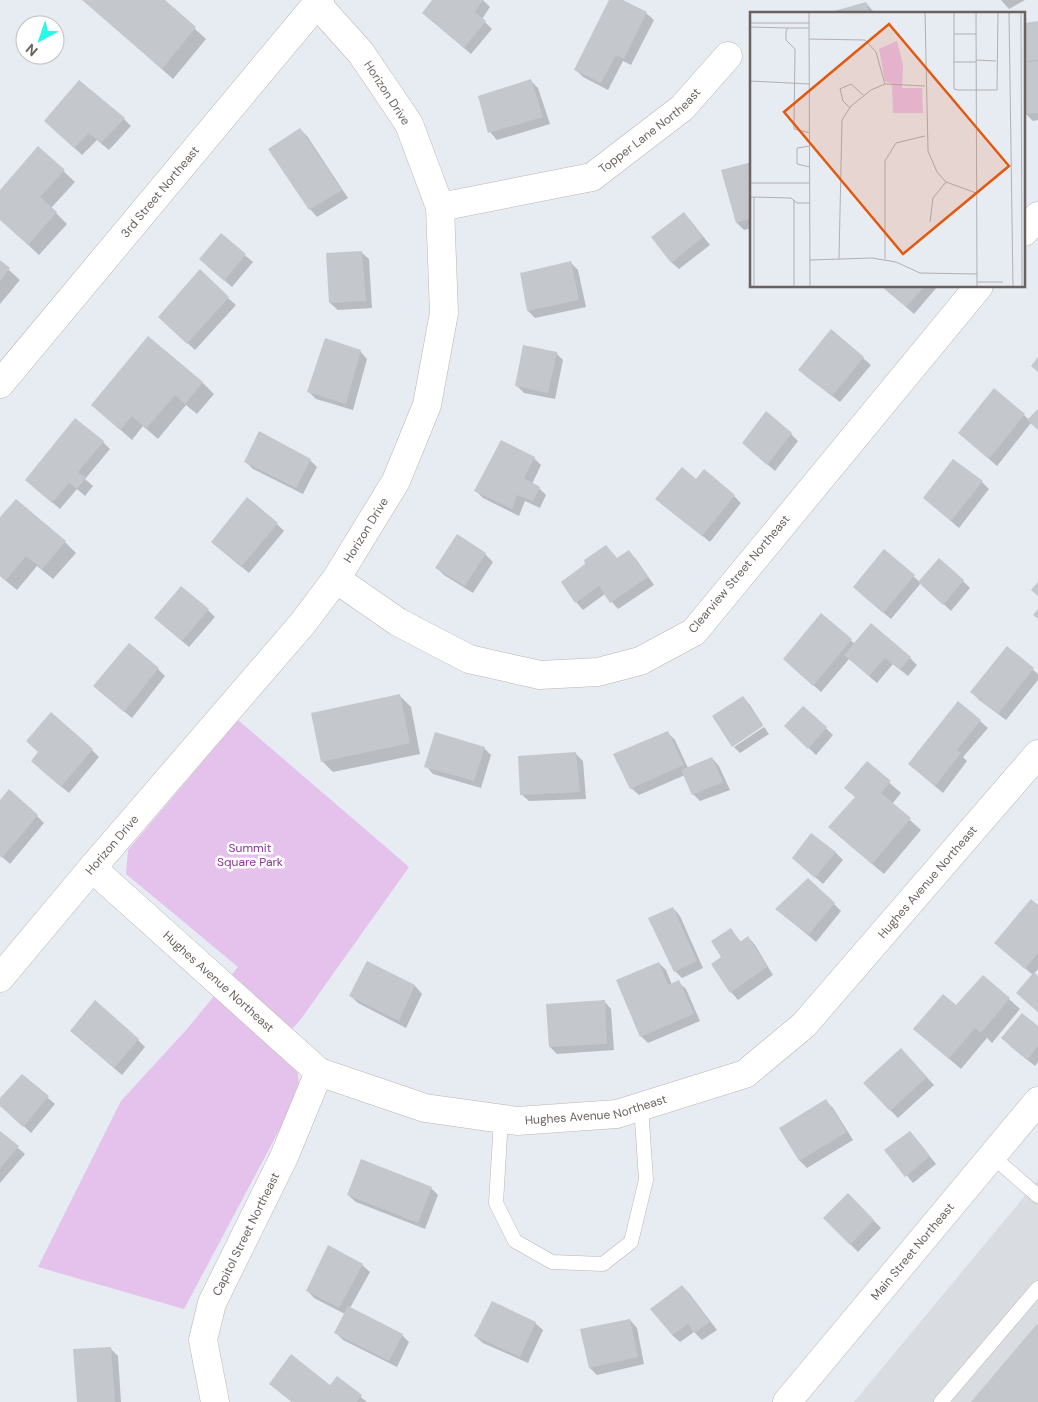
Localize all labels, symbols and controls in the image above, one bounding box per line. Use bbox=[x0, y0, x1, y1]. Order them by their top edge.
inset map bbox=[750, 12, 1026, 288]
north arrow bbox=[15, 15, 65, 65]
text: N bbox=[22, 40, 41, 60]
street label: Horizon Drive bbox=[360, 58, 414, 128]
street label: Topper Lane Northeast bbox=[595, 84, 704, 177]
street label: 3rd Street Northeast bbox=[117, 143, 203, 241]
street label: Horizon Drive bbox=[340, 494, 392, 566]
street label: Clearview Street Northeast bbox=[685, 511, 793, 636]
street label: Horizon Drive bbox=[82, 811, 142, 878]
street label: Hughes Avenue Northeast bbox=[874, 822, 981, 942]
park label: Summit Square Park bbox=[217, 840, 283, 870]
street label: Hughes Avenue Northeast bbox=[159, 928, 278, 1036]
street label: Hughes Avenue Northeast bbox=[524, 1091, 669, 1128]
street label: Capitol Street Northeast bbox=[209, 1169, 283, 1299]
street label: Main Street Northeast bbox=[867, 1199, 958, 1304]

